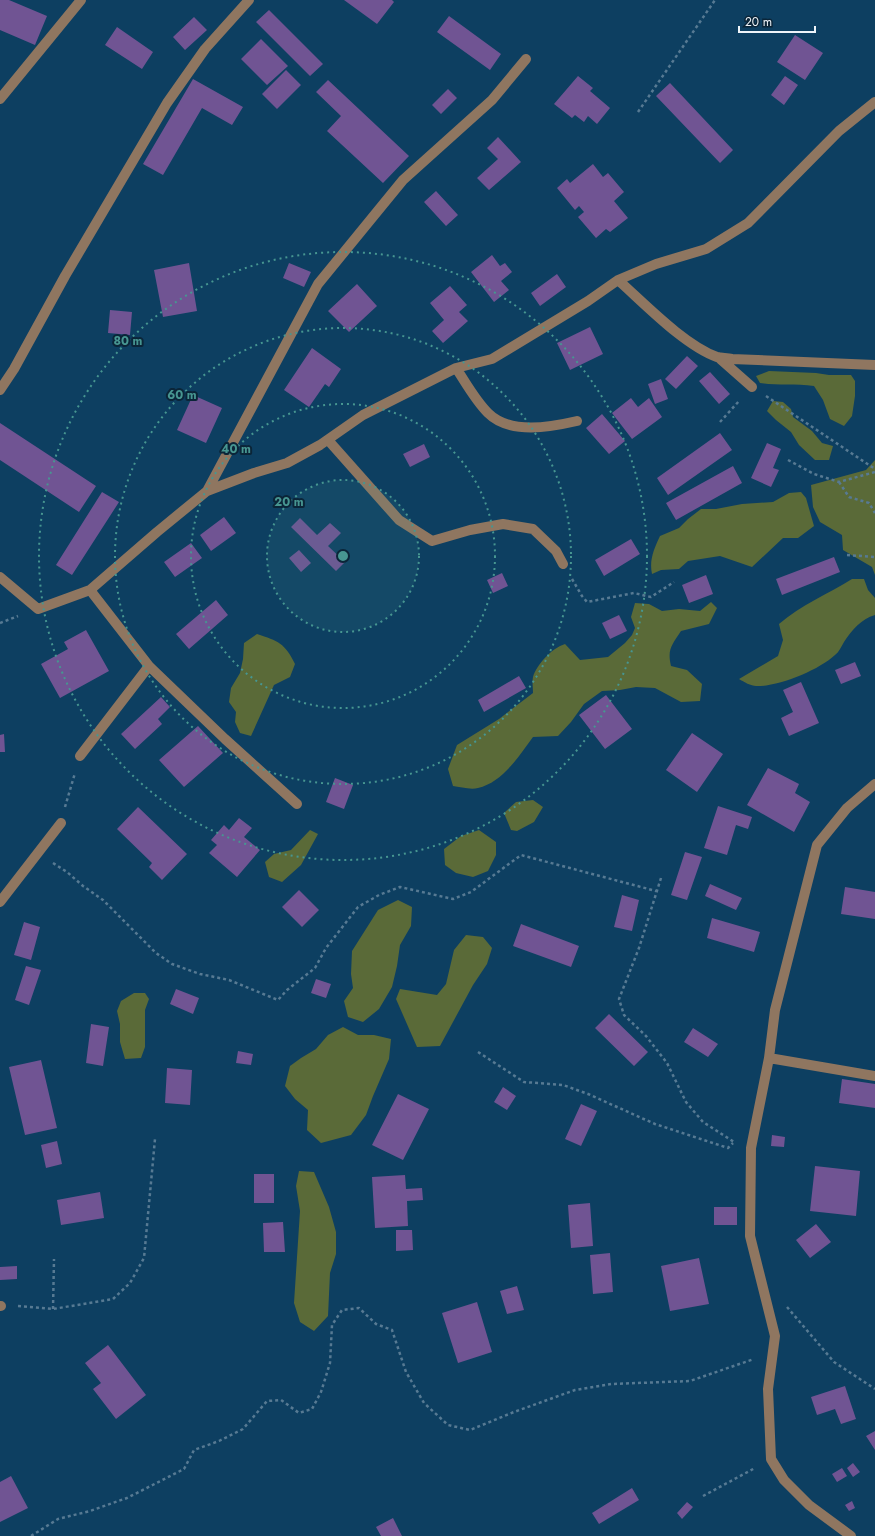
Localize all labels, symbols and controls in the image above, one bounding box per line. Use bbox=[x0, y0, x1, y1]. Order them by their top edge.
scale bar bbox=[739, 8, 815, 34]
text: 20 m bbox=[745, 13, 772, 31]
text: 80 m bbox=[114, 332, 143, 350]
text: 60 m bbox=[167, 386, 197, 404]
text: 40 m bbox=[221, 440, 251, 458]
text: 20 m bbox=[274, 493, 304, 511]
centre of rings bbox=[336, 549, 350, 563]

